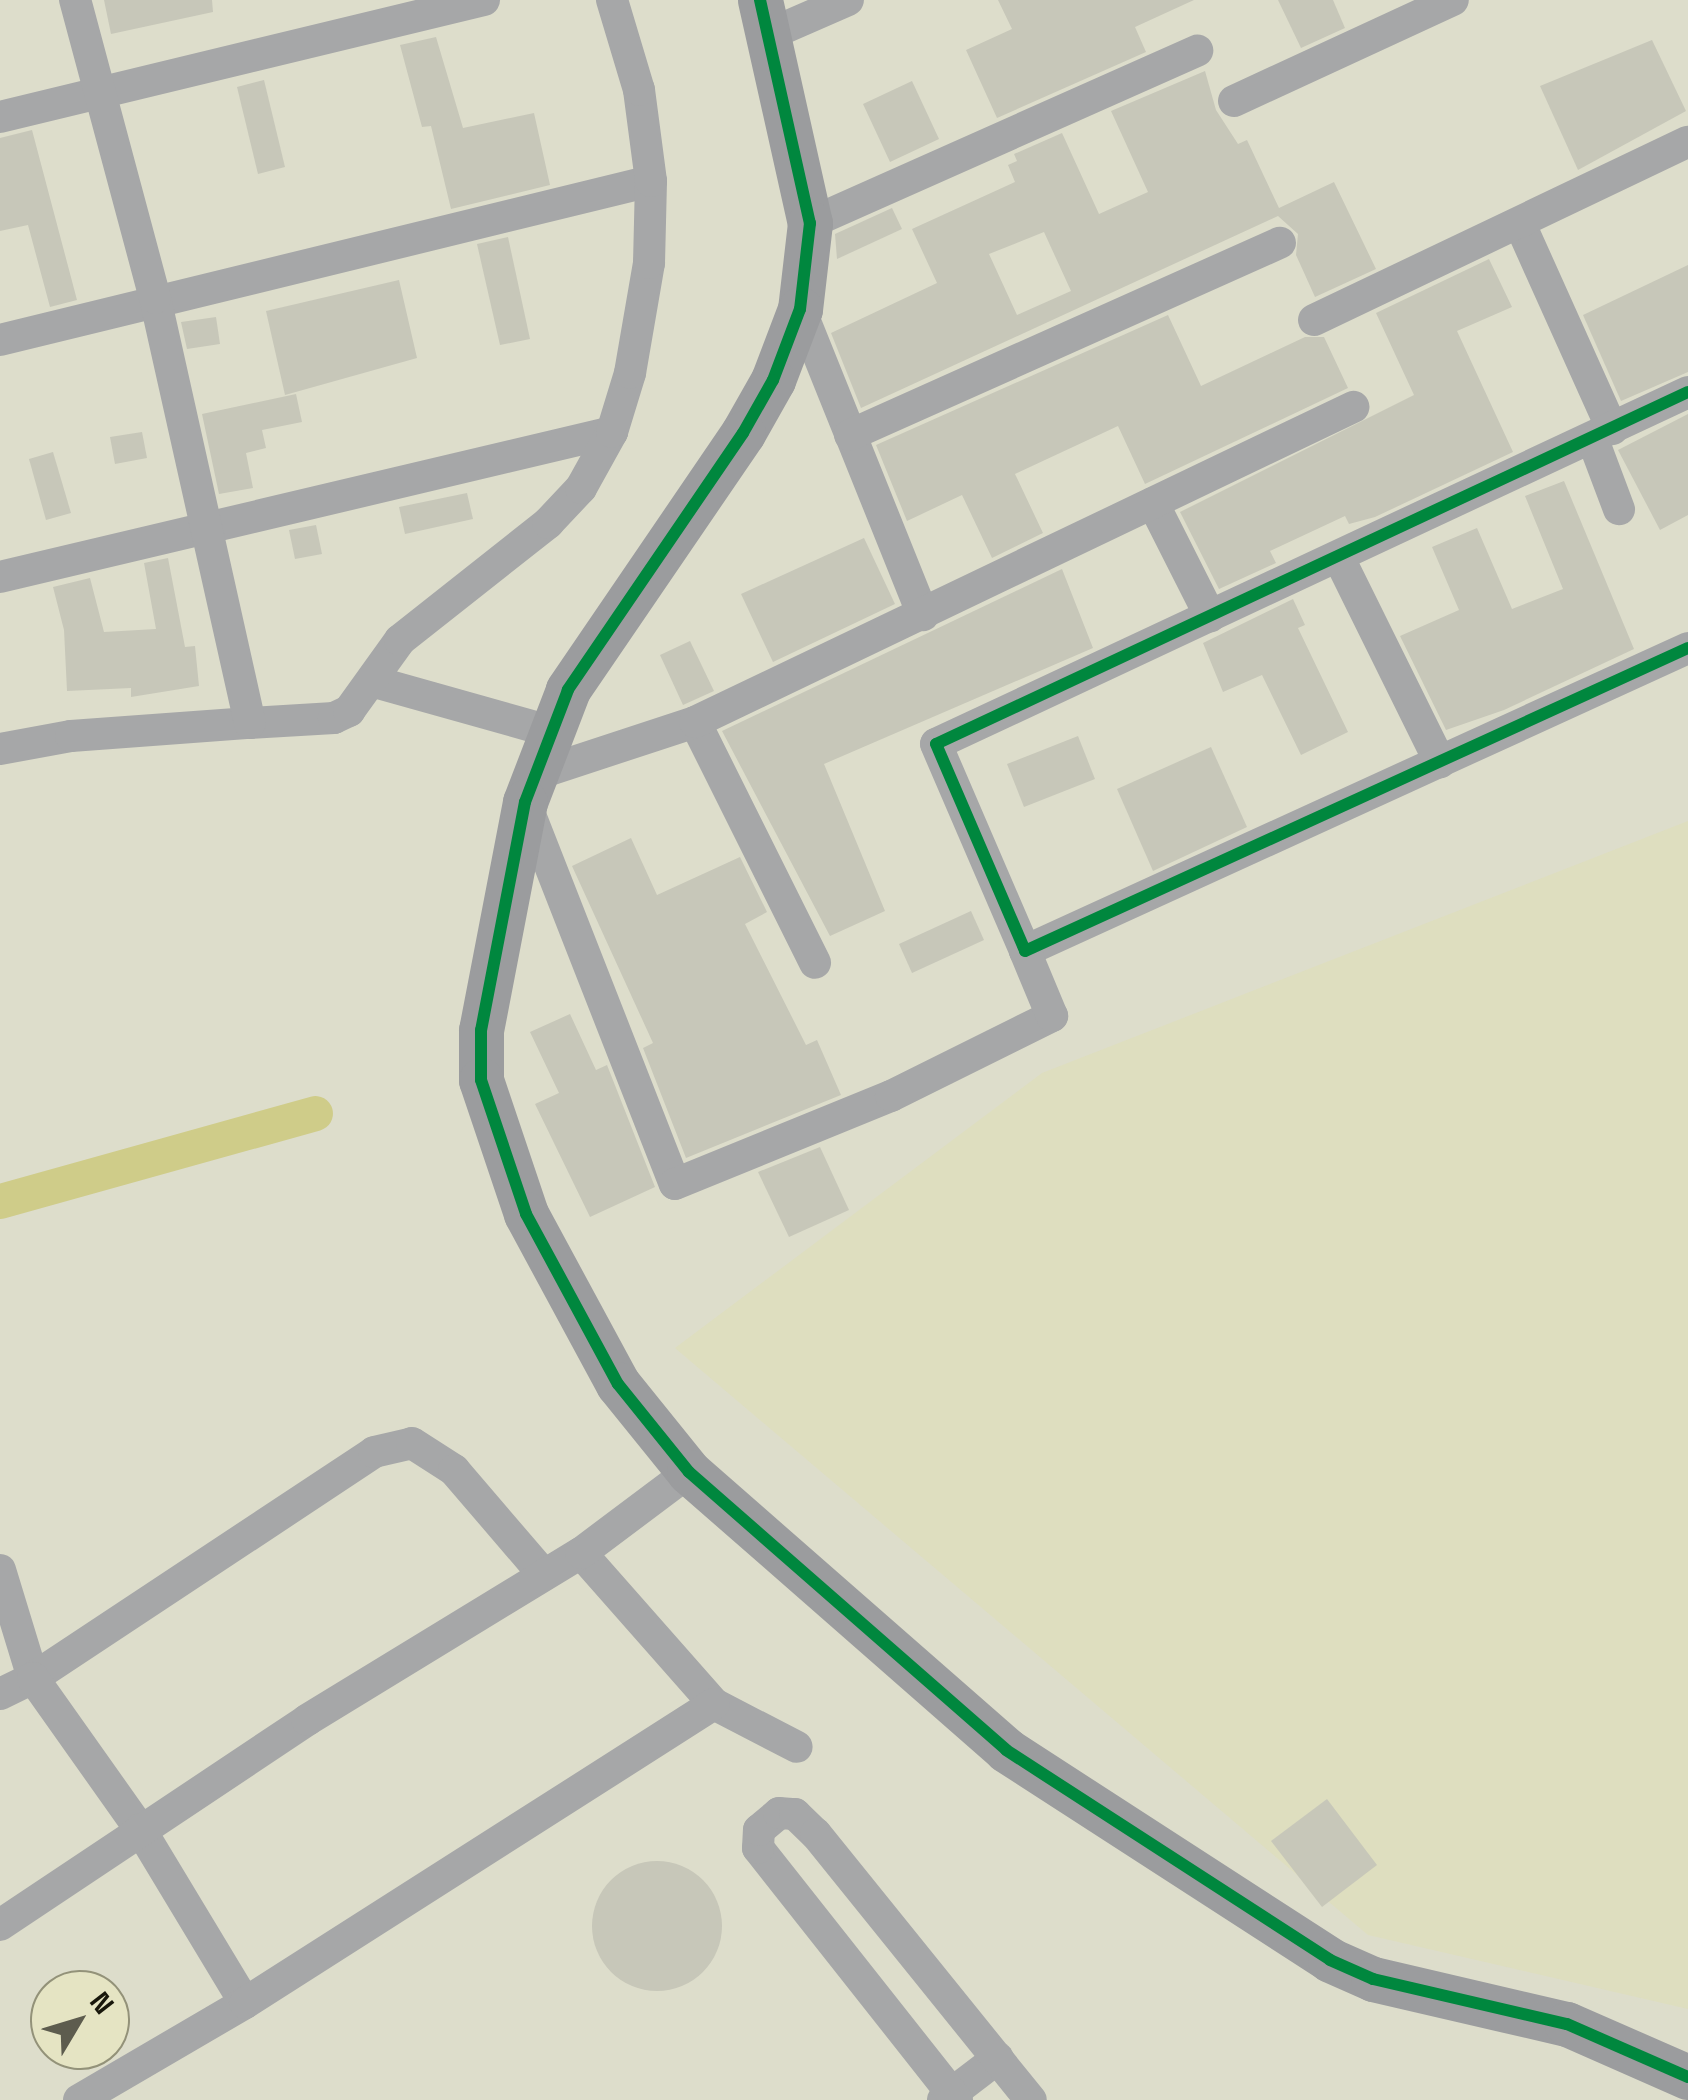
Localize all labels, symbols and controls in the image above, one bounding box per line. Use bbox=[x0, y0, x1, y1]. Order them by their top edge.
north arrow bbox=[30, 1970, 130, 2070]
text: N bbox=[82, 1984, 122, 2021]

